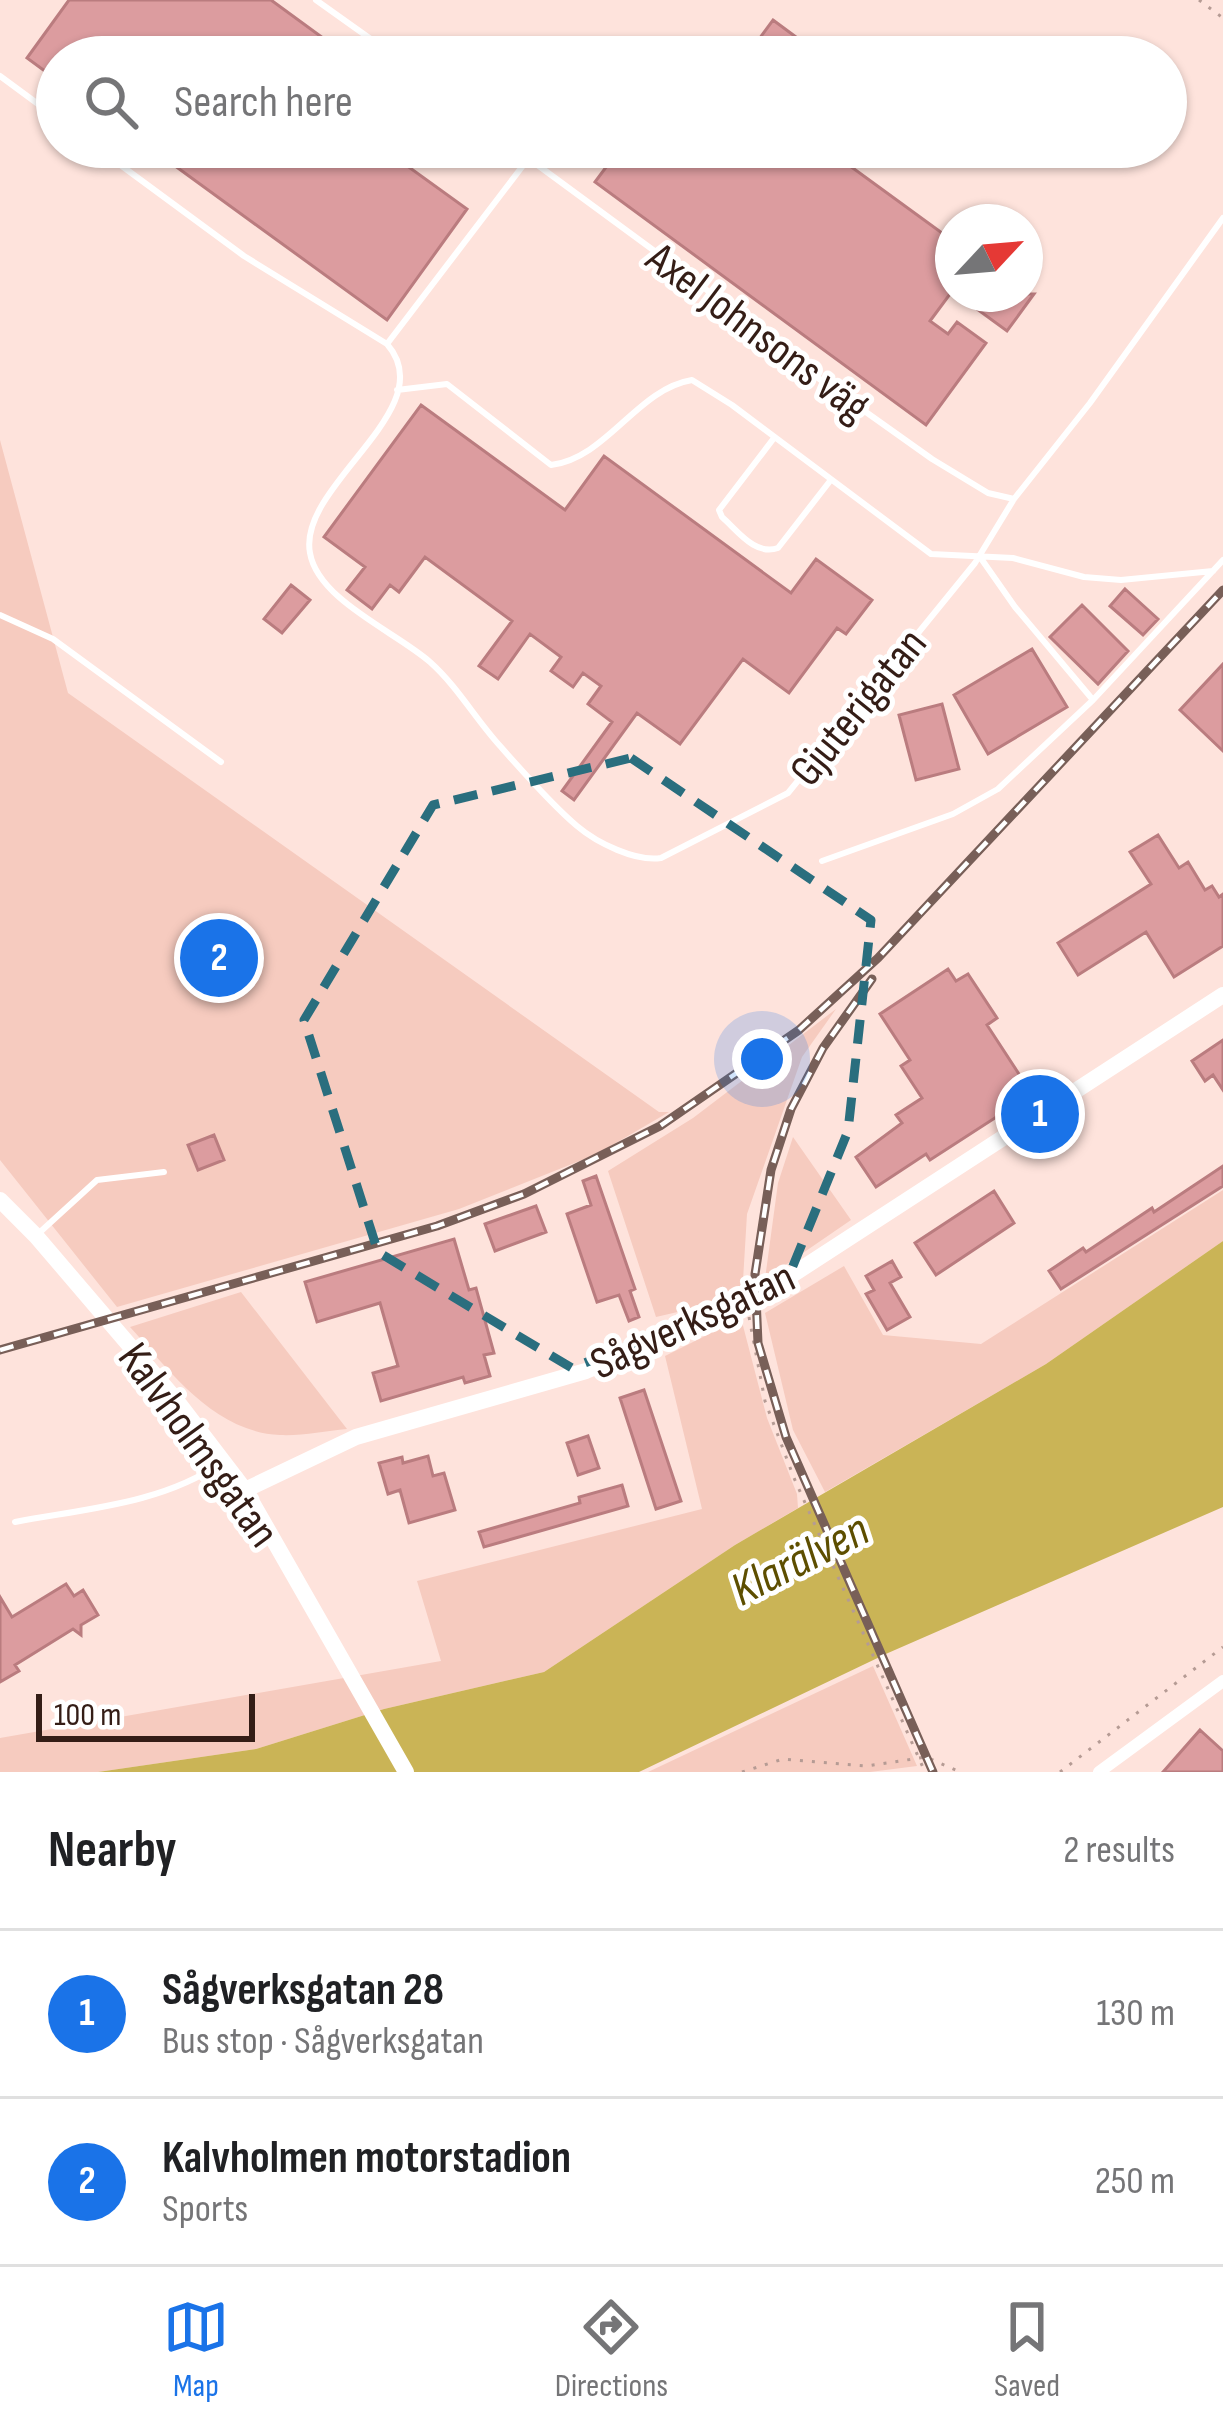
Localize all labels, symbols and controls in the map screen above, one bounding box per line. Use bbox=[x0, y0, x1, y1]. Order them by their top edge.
search box bbox=[36, 36, 1187, 168]
icon: search bbox=[78, 69, 144, 135]
text: Search here bbox=[174, 75, 353, 130]
north arrow bbox=[935, 204, 1043, 312]
street label: Axel Johnsons väg bbox=[634, 231, 880, 435]
street label: Gjuterigatan bbox=[779, 618, 939, 798]
pin: 2 bbox=[180, 913, 258, 1003]
your location bbox=[732, 1029, 792, 1089]
pin: 1 bbox=[1001, 1069, 1079, 1159]
street label: Sågverksgatan bbox=[582, 1250, 804, 1392]
street label: Kalvholmsgatan bbox=[105, 1333, 290, 1558]
water label: Klarälven bbox=[722, 1501, 879, 1619]
scale bar bbox=[36, 1688, 255, 1741]
text: 100 m bbox=[54, 1695, 121, 1735]
text: Nearby bbox=[48, 1820, 177, 1881]
text: 2 results bbox=[1063, 1827, 1175, 1874]
text: Sågverksgatan 28 bbox=[162, 1963, 444, 2018]
text: 1 bbox=[79, 1990, 95, 2037]
text: 130 m bbox=[1096, 1990, 1175, 2037]
text: Bus stop · Sågverksgatan bbox=[162, 2018, 484, 2065]
text: Kalvholmen motorstadion bbox=[162, 2131, 571, 2186]
text: 2 bbox=[78, 2158, 96, 2205]
text: 250 m bbox=[1095, 2158, 1175, 2205]
text: Sports bbox=[162, 2186, 248, 2233]
tab: Map bbox=[163, 2294, 229, 2406]
tab: Directions bbox=[555, 2294, 668, 2406]
tab: Saved bbox=[994, 2294, 1060, 2406]

